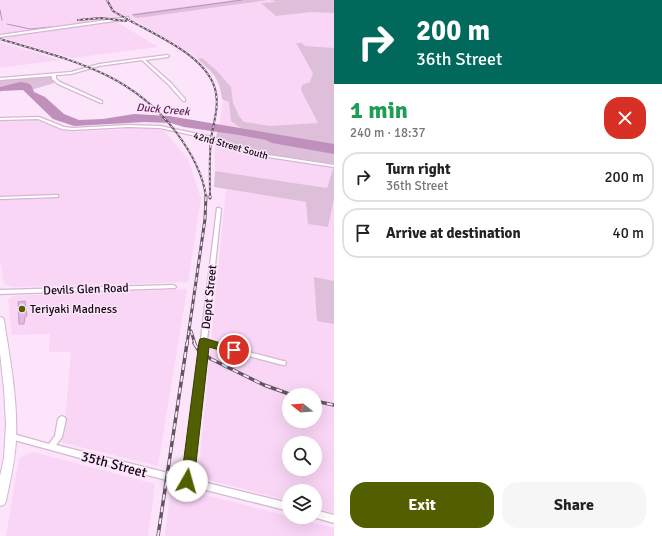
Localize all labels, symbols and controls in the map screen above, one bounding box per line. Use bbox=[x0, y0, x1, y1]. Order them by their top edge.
text: 200 m bbox=[416, 14, 490, 48]
icon: right bbox=[350, 16, 402, 68]
text: 36th Street bbox=[416, 48, 502, 70]
text: 1 min bbox=[350, 95, 408, 125]
button: close bbox=[604, 97, 646, 139]
water label: Duck Creek bbox=[136, 101, 192, 118]
text: 240 m · 18:37 bbox=[350, 125, 426, 141]
street label: 42nd Street South bbox=[192, 130, 269, 162]
text: Turn right bbox=[386, 160, 451, 178]
icon: right bbox=[352, 166, 374, 188]
text: 200 m bbox=[604, 168, 644, 186]
text: 36th Street bbox=[386, 178, 448, 194]
icon: arrive bbox=[352, 222, 374, 244]
text: Arrive at destination bbox=[386, 224, 521, 242]
text: 40 m bbox=[613, 224, 644, 242]
street label: Depot Street bbox=[199, 264, 220, 330]
street label: Devils Glen Road bbox=[43, 281, 129, 298]
place label: Teriyaki Madness bbox=[30, 302, 117, 317]
marker: Teriyaki Madness bbox=[17, 304, 27, 314]
pin bbox=[217, 333, 251, 367]
icon: arrive bbox=[223, 339, 245, 361]
north arrow bbox=[282, 388, 322, 428]
map controls bbox=[282, 388, 322, 524]
button: search bbox=[282, 436, 322, 476]
street label: 35th Street bbox=[79, 448, 149, 481]
position arrow bbox=[166, 460, 208, 502]
button: Exit bbox=[350, 482, 494, 528]
button: Share bbox=[502, 482, 646, 528]
button: layers bbox=[282, 484, 322, 524]

